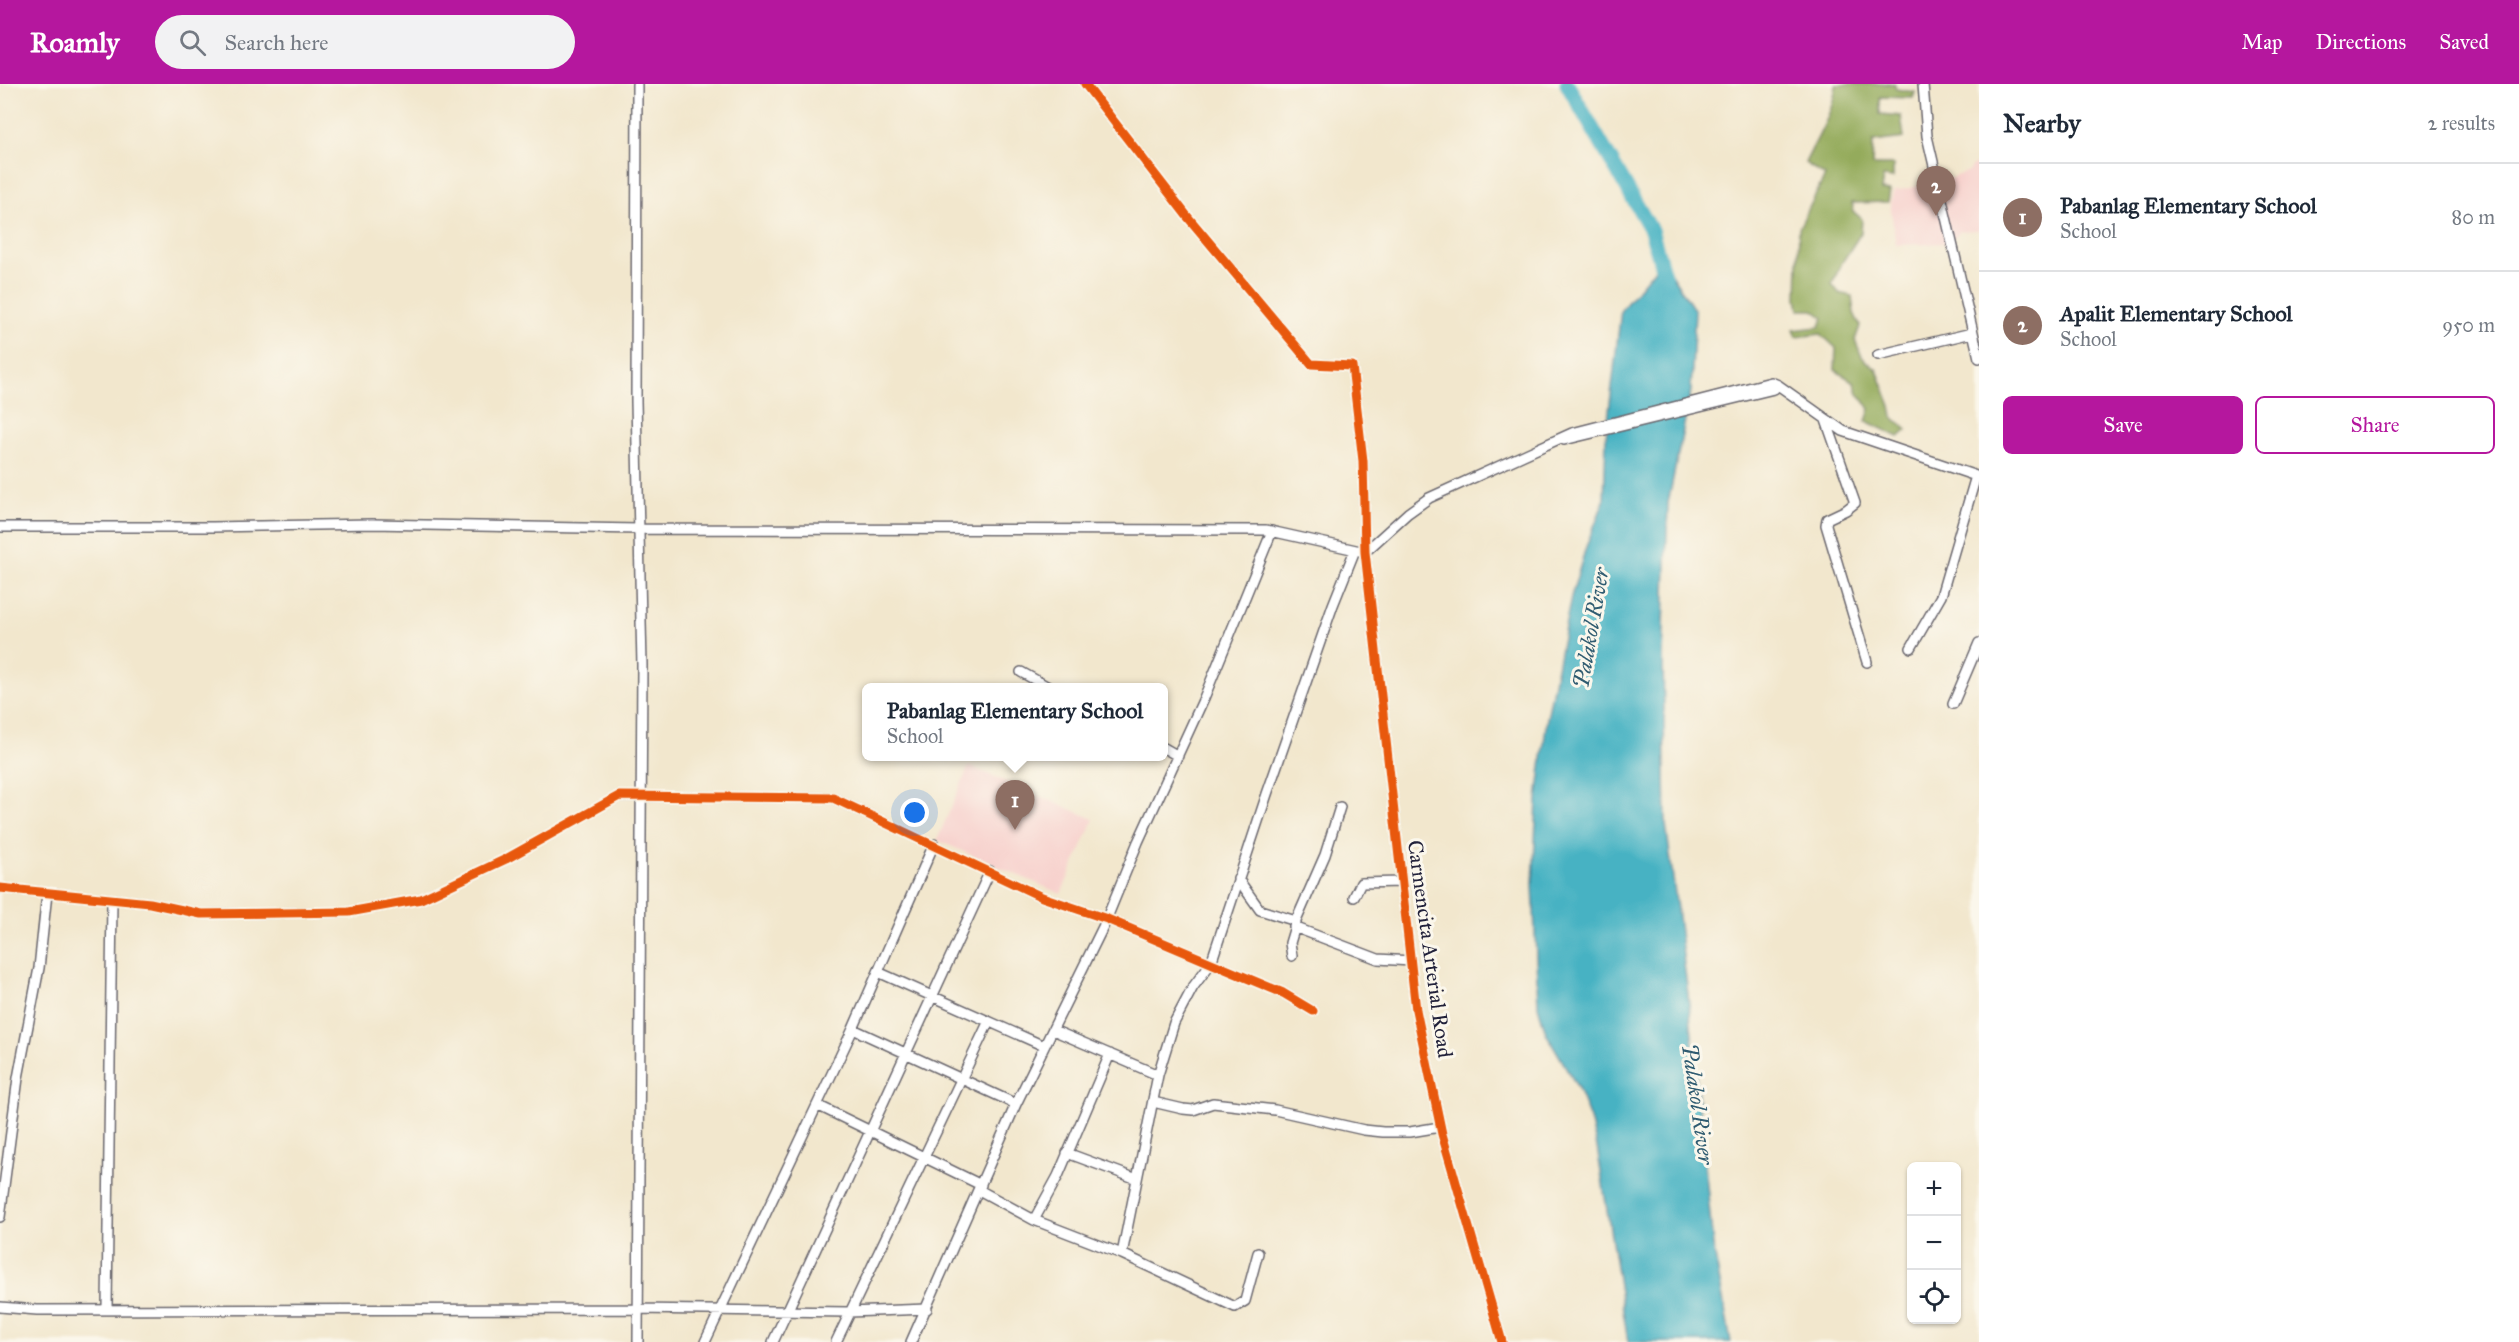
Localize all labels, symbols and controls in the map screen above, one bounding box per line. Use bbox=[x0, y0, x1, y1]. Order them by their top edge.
search box bbox=[155, 15, 575, 69]
text: Roamly bbox=[30, 25, 119, 60]
icon: search bbox=[176, 26, 209, 59]
text: Search here bbox=[224, 29, 328, 56]
text: Map bbox=[2242, 29, 2283, 55]
text: Directions bbox=[2316, 29, 2406, 55]
text: Saved bbox=[2439, 29, 2489, 55]
text: Nearby bbox=[2003, 107, 2081, 139]
text: 2 results bbox=[2427, 111, 2495, 135]
pin: 2 bbox=[1916, 166, 1956, 216]
text: Pabanlag Elementary School bbox=[2060, 192, 2317, 219]
text: 1 bbox=[2019, 205, 2026, 229]
text: 80 m bbox=[2452, 205, 2495, 229]
text: School bbox=[2060, 219, 2117, 243]
text: Apalit Elementary School bbox=[2060, 300, 2293, 327]
text: 2 bbox=[2018, 313, 2027, 337]
text: 950 m bbox=[2442, 313, 2495, 337]
text: School bbox=[2060, 327, 2117, 351]
button: Save bbox=[2003, 396, 2243, 454]
button: Share bbox=[2255, 396, 2495, 454]
water label: Palakol River bbox=[1567, 564, 1615, 690]
popup bbox=[862, 683, 1168, 761]
text: Pabanlag Elementary School bbox=[887, 697, 1143, 724]
text: School bbox=[887, 724, 943, 748]
pin: 1 bbox=[996, 780, 1034, 830]
your location bbox=[900, 798, 929, 827]
street label: Carmencita Arterial Road bbox=[1402, 838, 1458, 1060]
water label: Palakol River bbox=[1676, 1042, 1720, 1168]
map controls bbox=[1907, 1162, 1961, 1324]
button: + bbox=[1907, 1162, 1961, 1216]
button: − bbox=[1907, 1216, 1961, 1270]
button: locate bbox=[1907, 1270, 1961, 1324]

